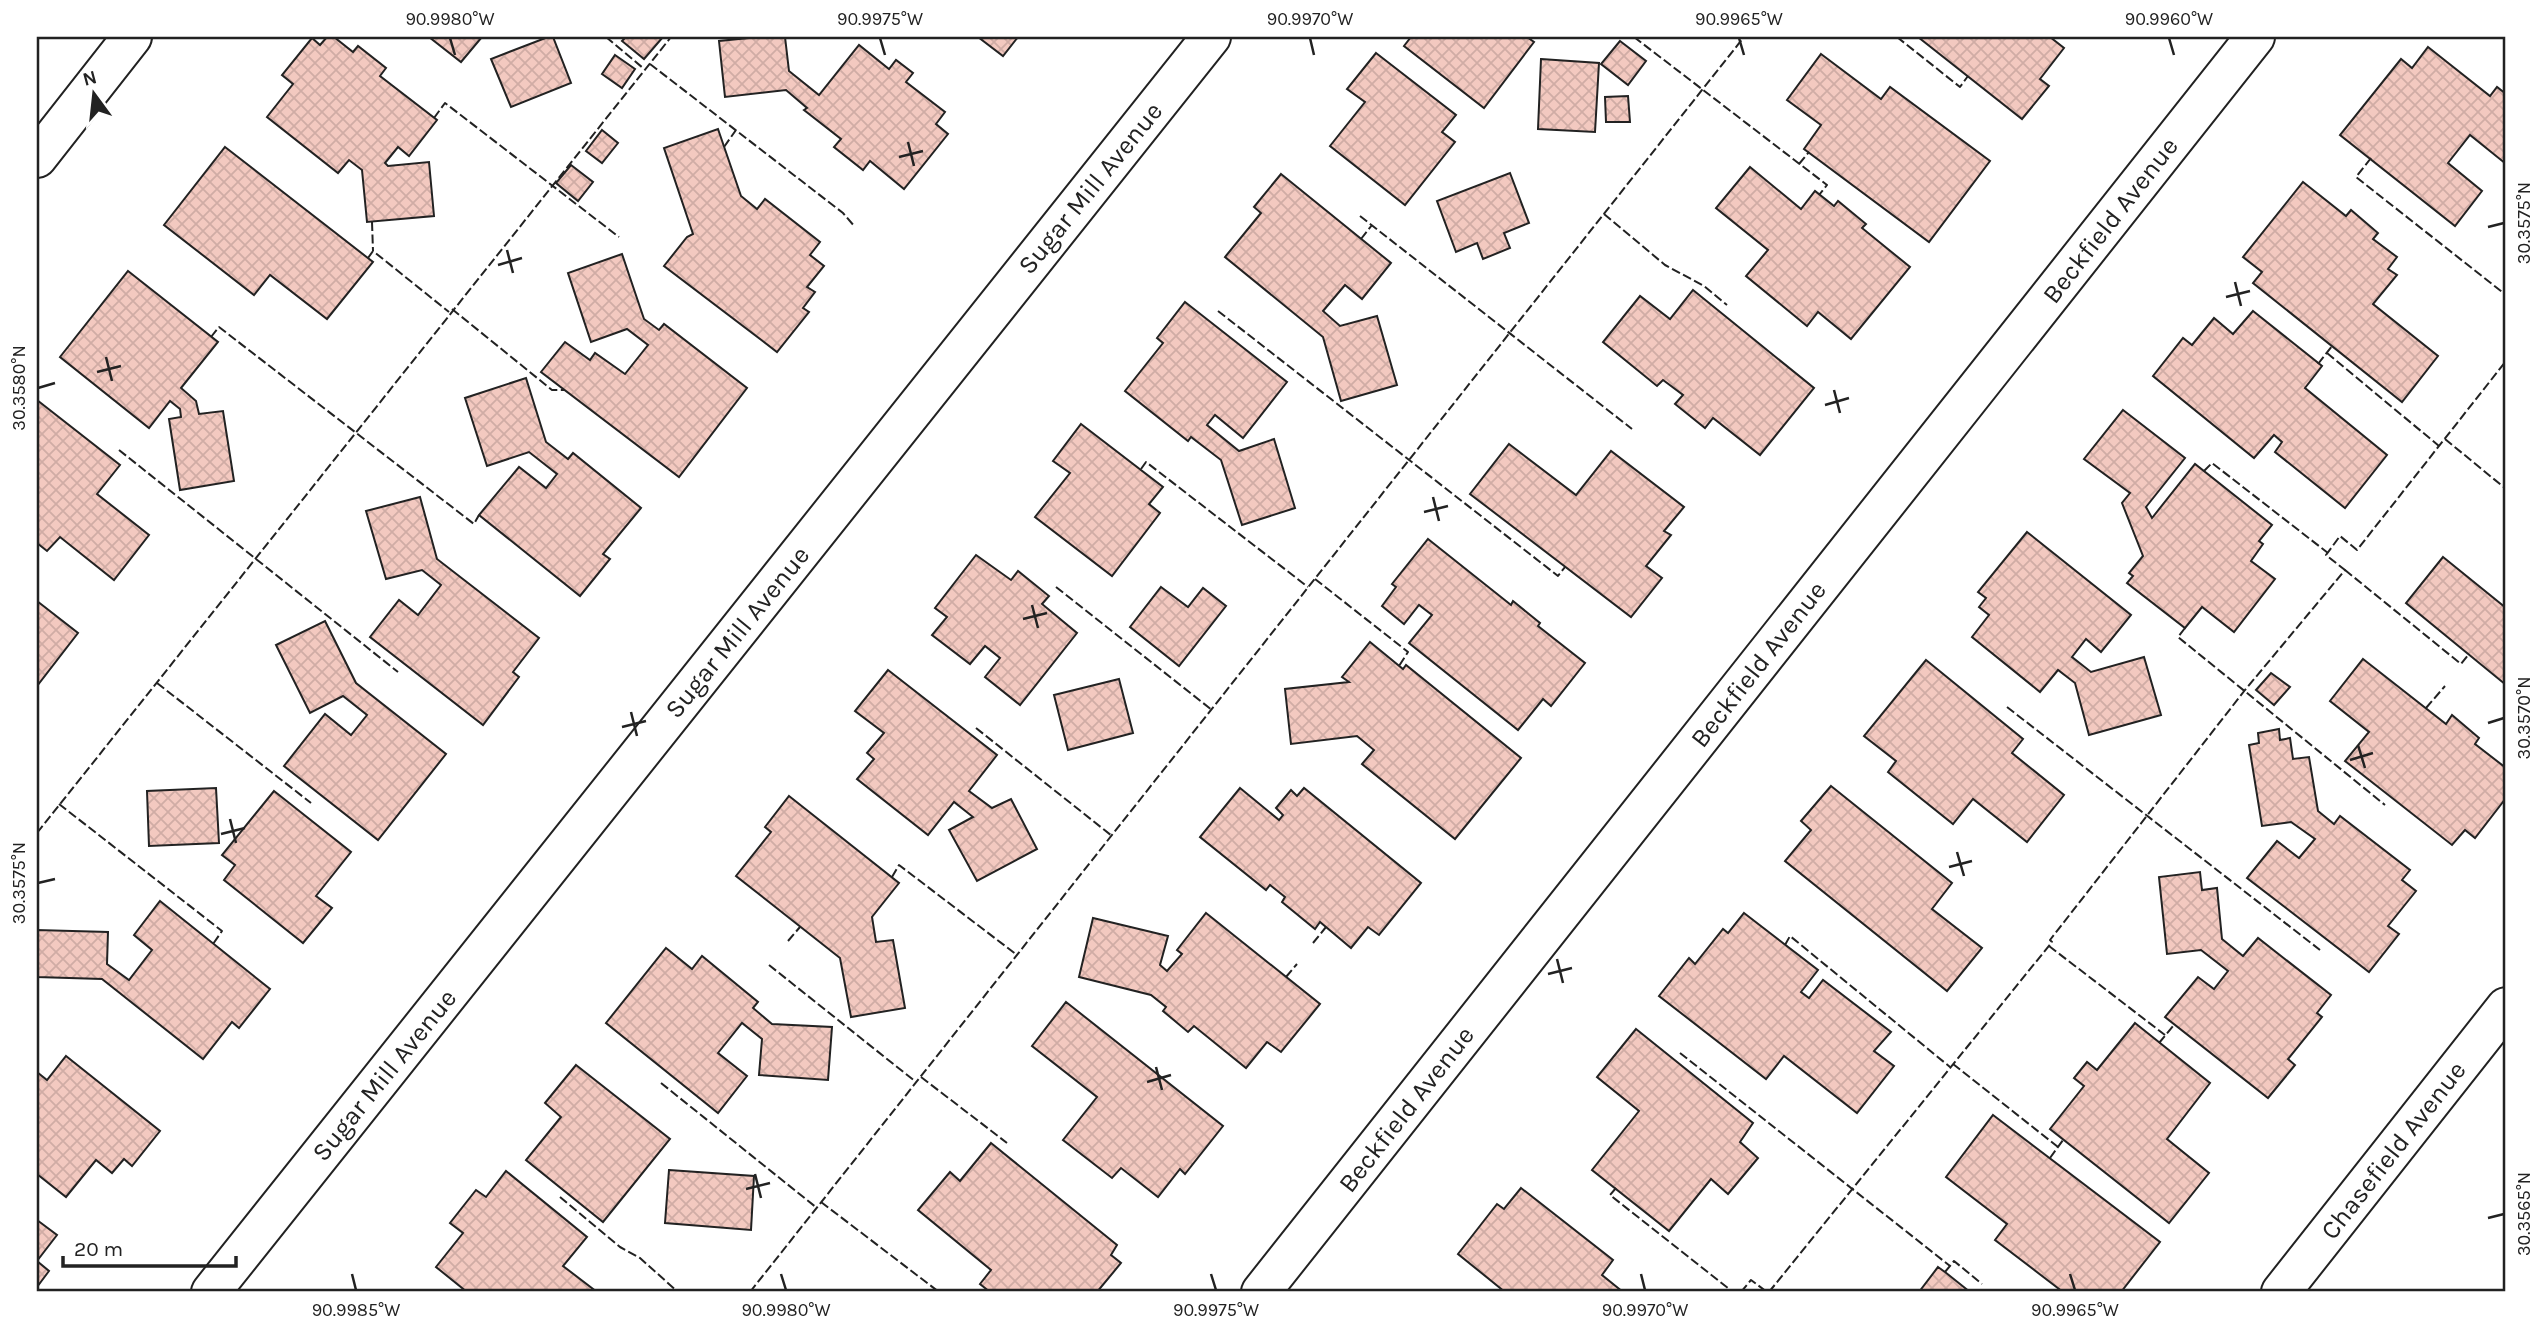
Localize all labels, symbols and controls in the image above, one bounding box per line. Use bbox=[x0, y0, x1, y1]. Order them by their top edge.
text: 90.9980°W bbox=[405, 8, 495, 30]
text: 90.9975°W bbox=[837, 8, 923, 30]
text: 90.9970°W bbox=[1267, 8, 1353, 30]
text: 90.9965°W bbox=[1695, 8, 1783, 30]
text: 90.9960°W bbox=[2125, 8, 2213, 30]
north arrow bbox=[60, 60, 130, 130]
text: N bbox=[80, 66, 99, 91]
street label: Sugar Mill Avenue bbox=[1012, 96, 1169, 280]
street label: Beckfield Avenue bbox=[2036, 131, 2185, 309]
text: 30.3575°N bbox=[2513, 182, 2535, 264]
text: 30.3580°N bbox=[8, 345, 30, 431]
street label: Sugar Mill Avenue bbox=[659, 540, 816, 724]
street label: Beckfield Avenue bbox=[1684, 575, 1833, 753]
text: 30.3570°N bbox=[2513, 677, 2535, 759]
text: 30.3575°N bbox=[8, 842, 30, 924]
street label: Sugar Mill Avenue bbox=[306, 983, 463, 1167]
street label: Beckfield Avenue bbox=[1332, 1020, 1481, 1198]
street label: Chasefield Avenue bbox=[2314, 1055, 2473, 1246]
text: 30.3565°N bbox=[2513, 1172, 2535, 1256]
scale bar bbox=[63, 1224, 236, 1268]
text: 20 m bbox=[74, 1237, 123, 1261]
text: 90.9985°W bbox=[312, 1299, 400, 1321]
text: 90.9980°W bbox=[741, 1299, 831, 1321]
text: 90.9975°W bbox=[1173, 1299, 1259, 1321]
text: 90.9970°W bbox=[1602, 1299, 1688, 1321]
text: 90.9965°W bbox=[2031, 1299, 2119, 1321]

